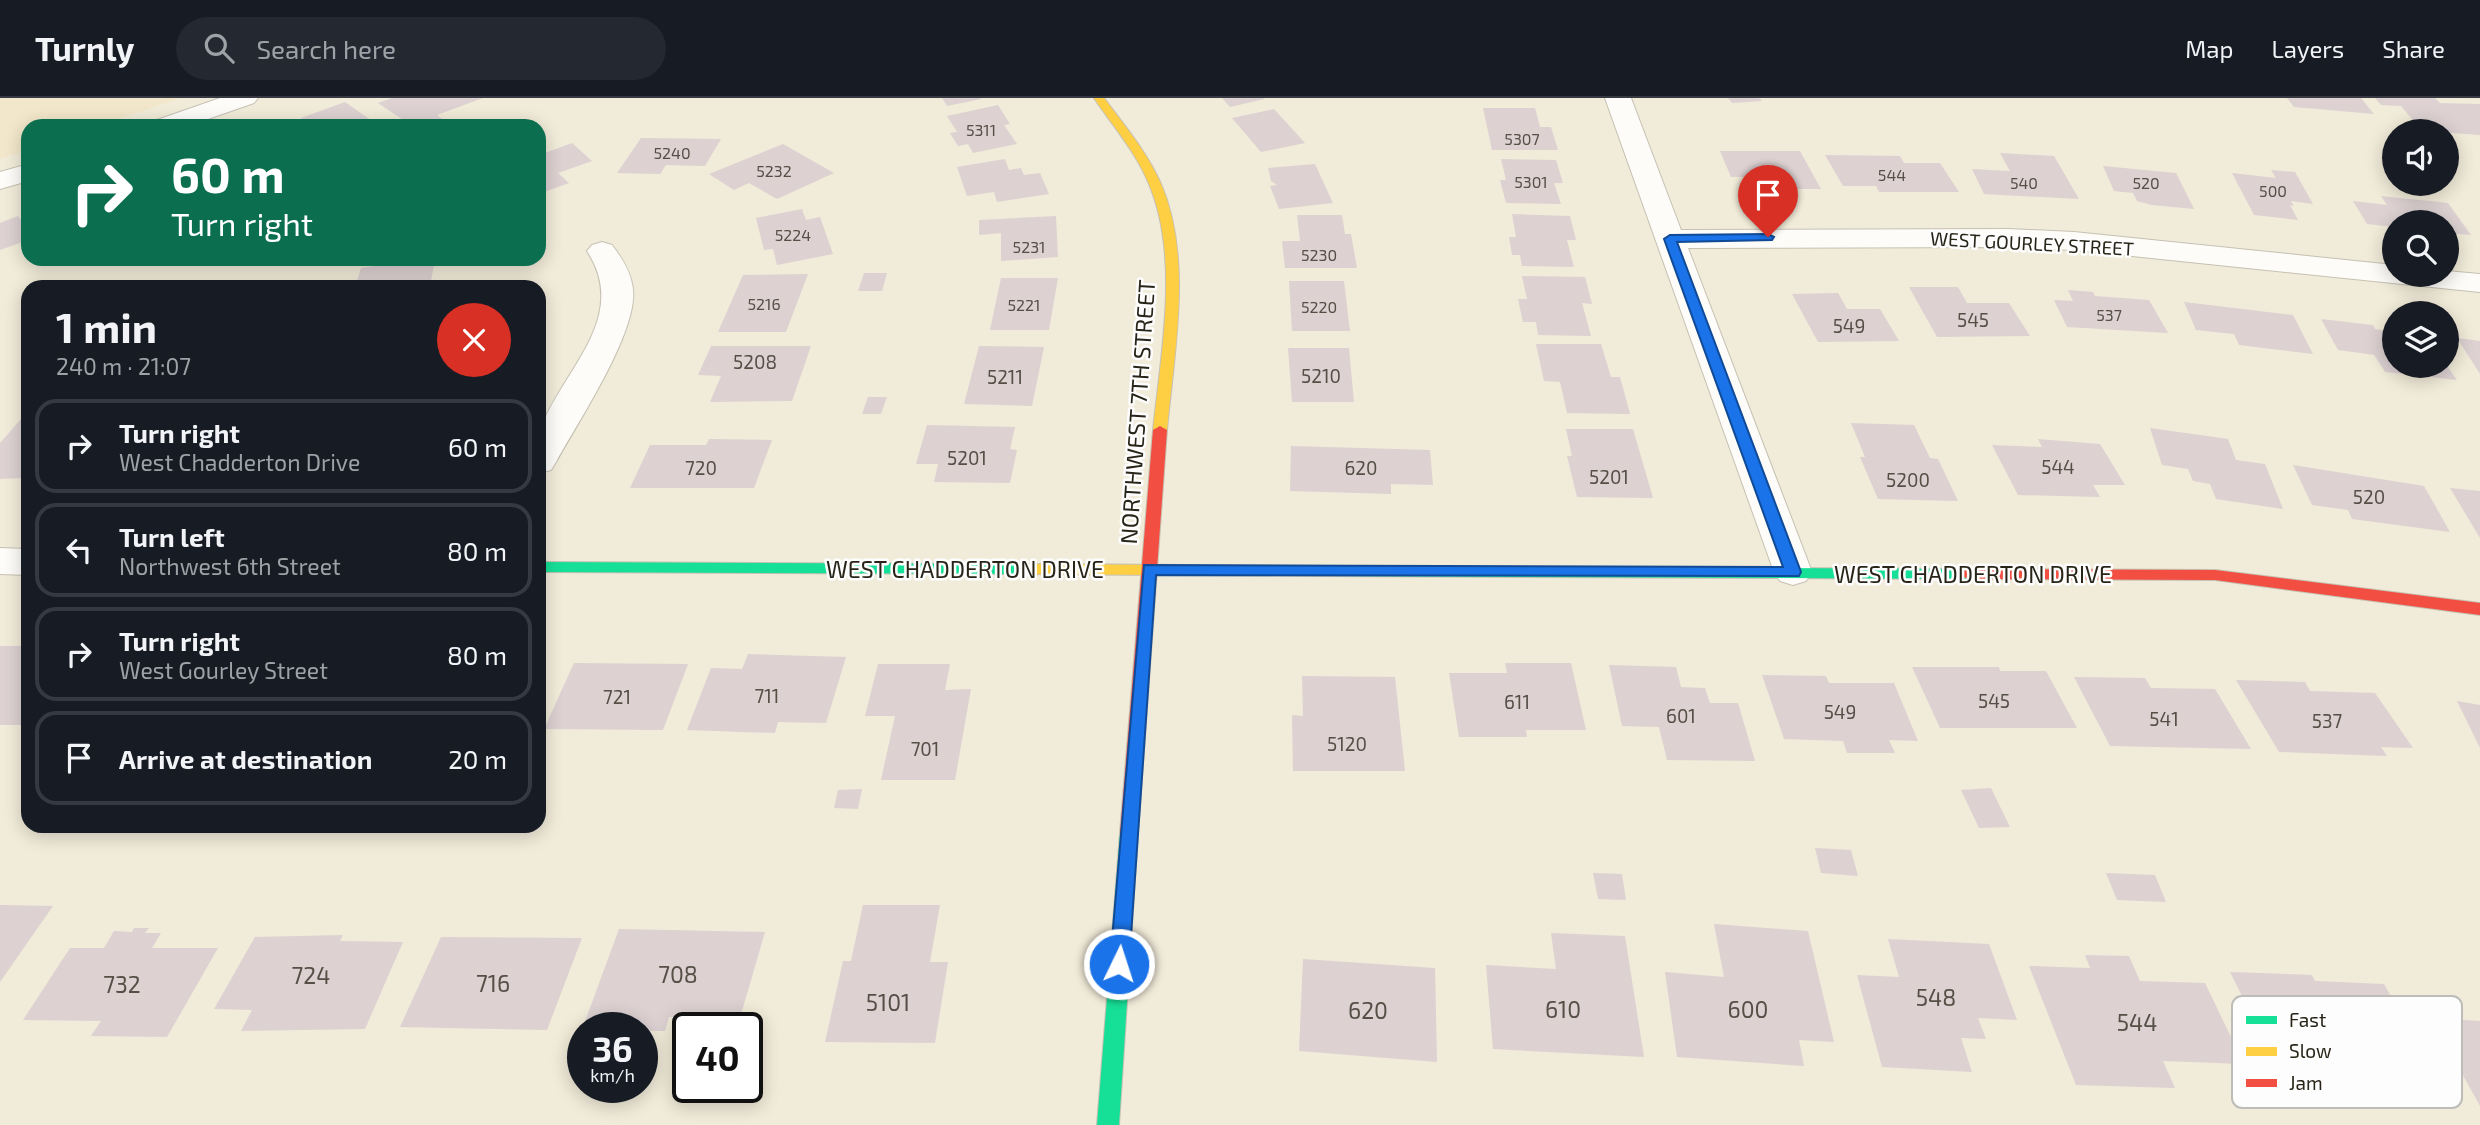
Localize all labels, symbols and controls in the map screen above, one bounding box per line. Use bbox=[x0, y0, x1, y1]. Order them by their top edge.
search box bbox=[176, 17, 666, 80]
text: Turnly bbox=[35, 28, 134, 68]
icon: search bbox=[200, 29, 238, 67]
text: Search here bbox=[256, 33, 396, 64]
text: Map bbox=[2185, 34, 2233, 63]
text: Layers bbox=[2271, 34, 2344, 63]
text: Share bbox=[2382, 34, 2445, 63]
map controls bbox=[2382, 119, 2459, 378]
button: sound bbox=[2382, 119, 2459, 196]
house number: 5311 bbox=[966, 120, 996, 139]
house number: 5307 bbox=[1504, 129, 1540, 148]
house number: 5240 bbox=[653, 143, 691, 162]
text: 60 m bbox=[171, 144, 285, 203]
icon: right bbox=[56, 147, 147, 238]
house number: 5232 bbox=[756, 161, 792, 180]
pin bbox=[1738, 165, 1798, 237]
house number: 544 bbox=[1878, 165, 1906, 184]
house number: 5301 bbox=[1514, 172, 1548, 191]
house number: 540 bbox=[2010, 173, 2038, 192]
house number: 520 bbox=[2132, 173, 2160, 192]
icon: arrive bbox=[1749, 176, 1787, 214]
house number: 500 bbox=[2259, 181, 2287, 200]
text: Turn right bbox=[171, 204, 313, 242]
button: search bbox=[2382, 210, 2459, 287]
house number: 5224 bbox=[775, 225, 811, 244]
street label: WEST GOURLEY STREET bbox=[1930, 226, 2134, 260]
house number: 5231 bbox=[1013, 237, 1045, 256]
house number: 5230 bbox=[1301, 245, 1337, 264]
street label: NORTHWEST 7TH STREET bbox=[1114, 279, 1160, 545]
house number: 5216 bbox=[747, 294, 781, 313]
house number: 5221 bbox=[1008, 295, 1040, 314]
house number: 5220 bbox=[1301, 297, 1337, 316]
text: 1 min bbox=[56, 301, 157, 351]
button: layers bbox=[2382, 301, 2459, 378]
button: close bbox=[437, 303, 511, 377]
house number: 537 bbox=[2096, 305, 2122, 324]
house number: 545 bbox=[1957, 308, 1989, 331]
house number: 549 bbox=[1833, 314, 1865, 337]
house number: 5208 bbox=[733, 350, 777, 373]
text: 240 m · 21:07 bbox=[56, 352, 191, 380]
house number: 5210 bbox=[1301, 364, 1341, 387]
house number: 5211 bbox=[987, 365, 1023, 388]
text: Turn right bbox=[119, 417, 240, 448]
icon: right bbox=[60, 427, 98, 465]
text: 60 m bbox=[448, 431, 507, 462]
house number: 5201 bbox=[947, 446, 987, 469]
text: West Chadderton Drive bbox=[119, 448, 360, 476]
house number: 544 bbox=[2041, 455, 2075, 478]
house number: 720 bbox=[685, 456, 717, 479]
house number: 620 bbox=[1344, 456, 1378, 479]
house number: 5201 bbox=[1589, 465, 1629, 488]
house number: 5200 bbox=[1886, 468, 1930, 491]
house number: 520 bbox=[2353, 485, 2385, 508]
text: Turn left bbox=[119, 521, 225, 552]
icon: left bbox=[60, 531, 98, 569]
text: 80 m bbox=[447, 535, 507, 566]
text: Northwest 6th Street bbox=[119, 552, 341, 580]
street label: WEST CHADDERTON DRIVE bbox=[826, 555, 1104, 583]
street label: WEST CHADDERTON DRIVE bbox=[1834, 560, 2112, 588]
text: Turn right bbox=[119, 625, 240, 656]
icon: right bbox=[60, 635, 98, 673]
text: 80 m bbox=[447, 639, 507, 670]
text: West Gourley Street bbox=[119, 656, 328, 684]
house number: 711 bbox=[755, 684, 779, 707]
house number: 721 bbox=[603, 685, 631, 708]
house number: 545 bbox=[1978, 689, 2010, 712]
house number: 611 bbox=[1504, 690, 1530, 713]
house number: 549 bbox=[1824, 700, 1856, 723]
house number: 601 bbox=[1666, 704, 1696, 727]
house number: 541 bbox=[2149, 707, 2179, 730]
house number: 537 bbox=[2312, 709, 2343, 732]
house number: 5120 bbox=[1327, 732, 1367, 755]
house number: 701 bbox=[911, 737, 939, 760]
icon: arrive bbox=[60, 739, 98, 777]
text: Arrive at destination bbox=[119, 743, 372, 774]
text: 20 m bbox=[448, 743, 507, 774]
position arrow bbox=[1082, 927, 1156, 1001]
house number: 708 bbox=[658, 960, 698, 988]
house number: 724 bbox=[292, 961, 330, 989]
house number: 716 bbox=[476, 969, 510, 997]
house number: 732 bbox=[103, 970, 141, 998]
house number: 548 bbox=[1916, 983, 1956, 1011]
house number: 5101 bbox=[866, 988, 910, 1016]
house number: 610 bbox=[1545, 995, 1581, 1023]
house number: 600 bbox=[1728, 995, 1768, 1023]
house number: 620 bbox=[1348, 996, 1388, 1024]
legend bbox=[2232, 996, 2462, 1108]
house number: 544 bbox=[2117, 1008, 2157, 1036]
text: Fast bbox=[2289, 1008, 2326, 1031]
speed limit sign: 40 bbox=[672, 1012, 763, 1103]
text: 36 bbox=[592, 1027, 633, 1069]
text: Slow bbox=[2289, 1039, 2332, 1062]
text: km/h bbox=[590, 1064, 635, 1086]
text: Jam bbox=[2289, 1071, 2323, 1094]

